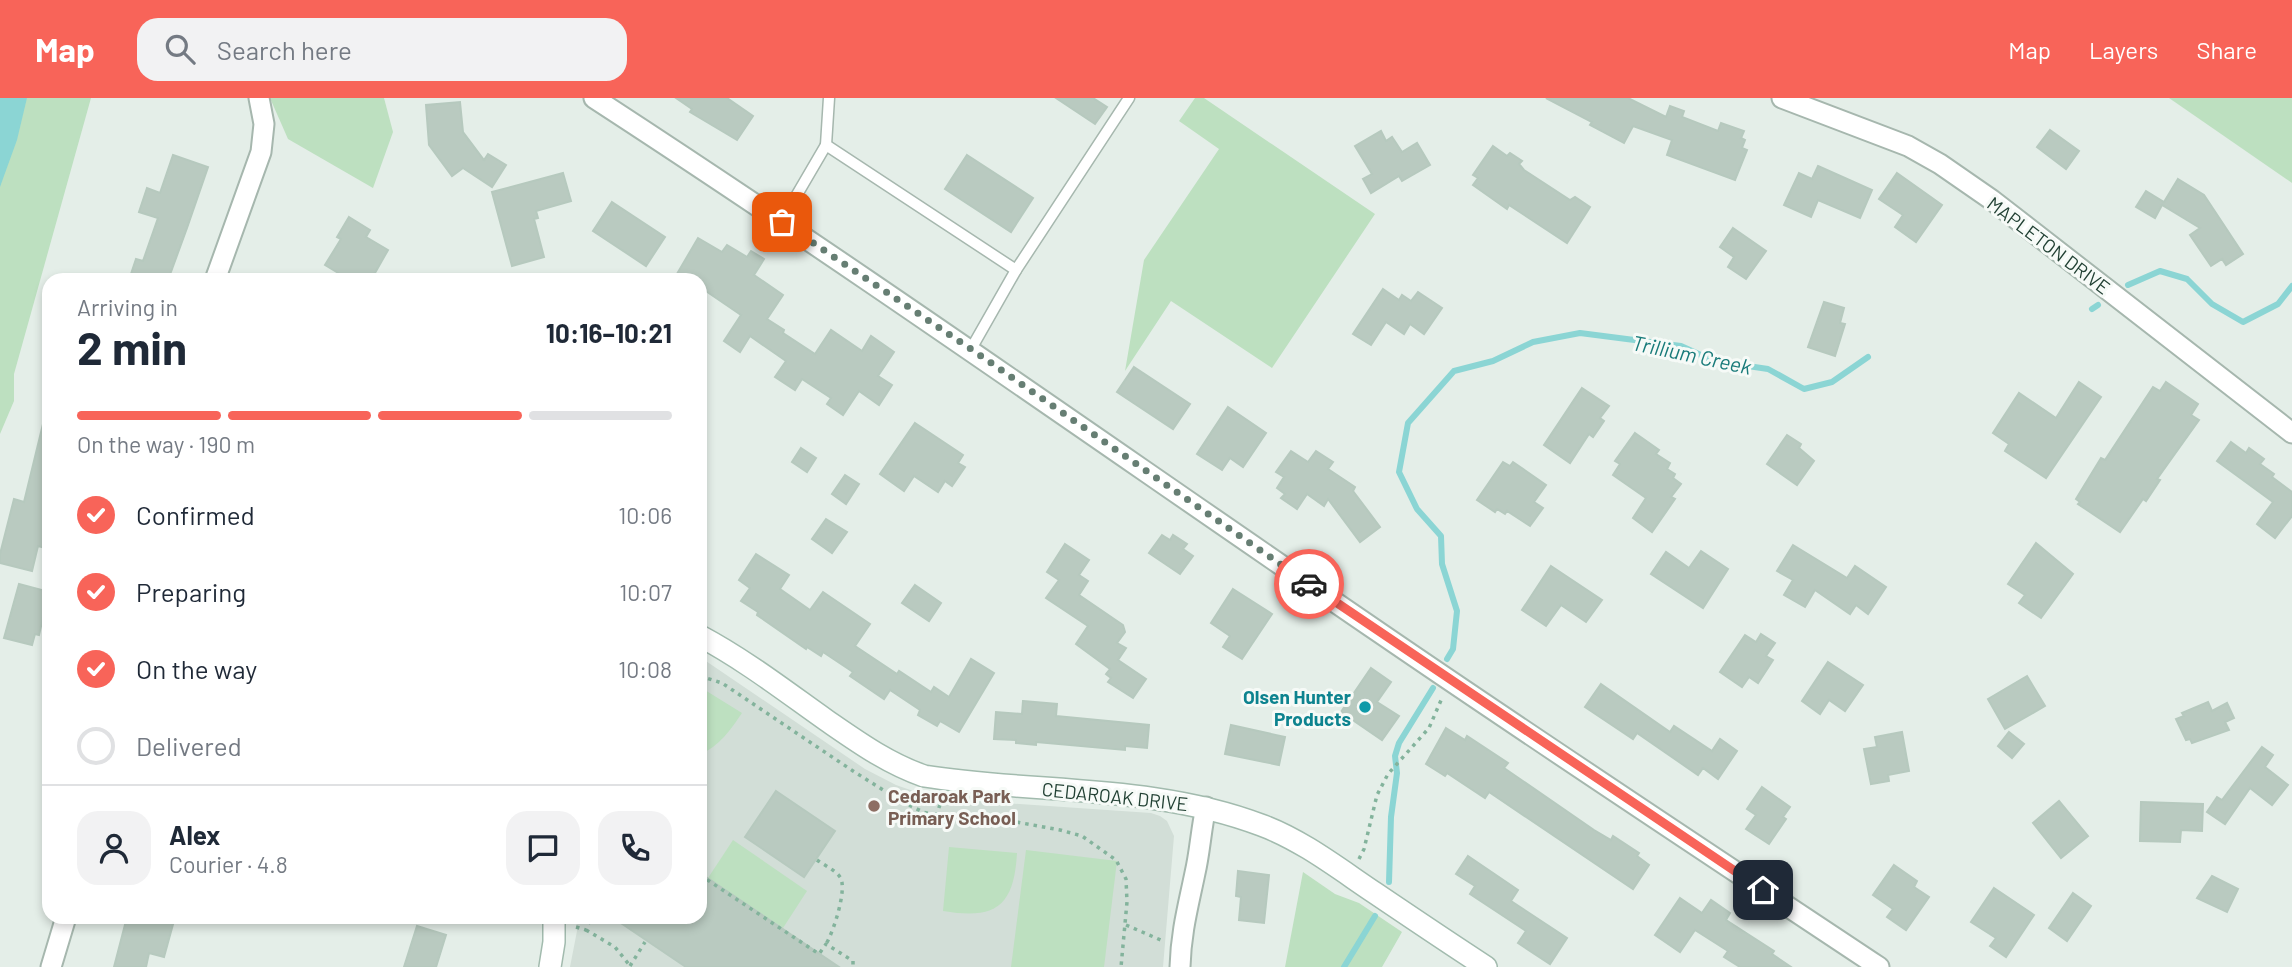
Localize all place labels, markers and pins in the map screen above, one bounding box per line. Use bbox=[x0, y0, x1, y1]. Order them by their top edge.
pin bbox=[752, 192, 812, 252]
place label: Olsen Hunter Products bbox=[1243, 685, 1352, 730]
marker: Olsen Hunter Products bbox=[1357, 699, 1373, 715]
place label: Cedaroak Park Primary School bbox=[888, 784, 1016, 829]
marker: Cedaroak Park Primary School bbox=[866, 798, 882, 814]
pin bbox=[1733, 860, 1793, 920]

